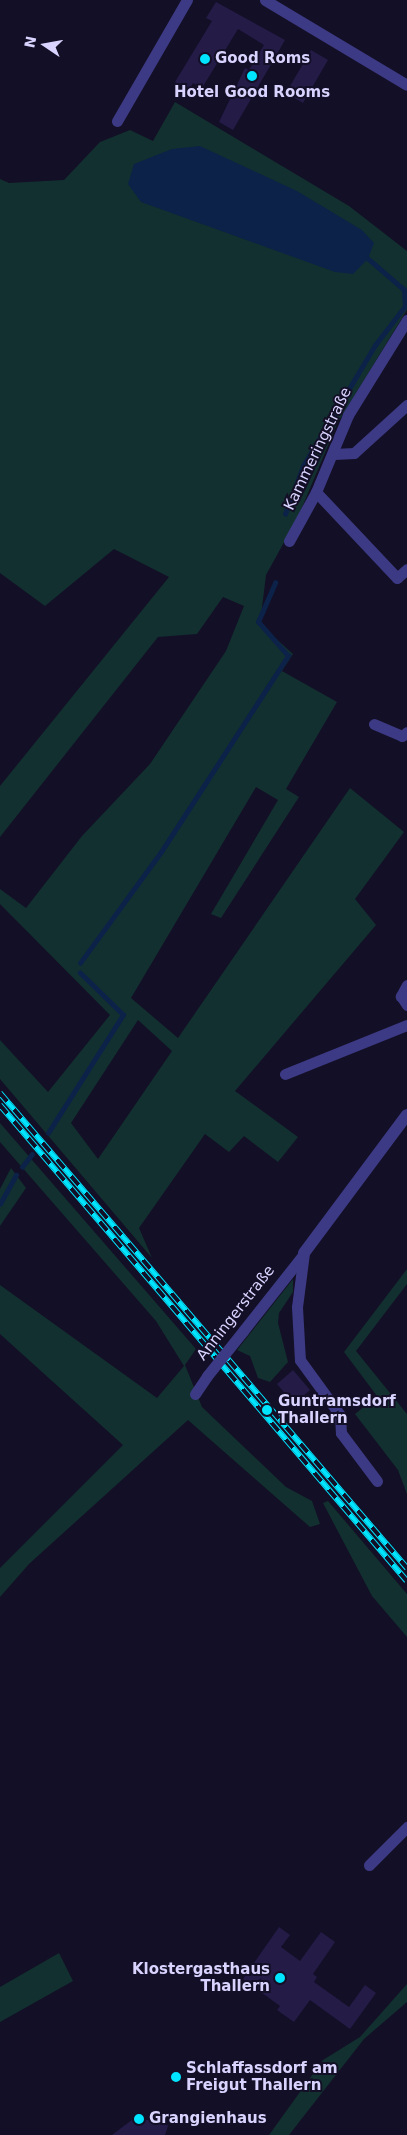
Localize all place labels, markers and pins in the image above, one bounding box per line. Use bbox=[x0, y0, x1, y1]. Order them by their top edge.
place label: Good Roms bbox=[215, 50, 310, 68]
marker: Good Roms bbox=[199, 53, 211, 65]
marker: Hotel Good Rooms bbox=[246, 70, 258, 82]
place label: Hotel Good Rooms bbox=[174, 84, 330, 102]
place label: Guntramsdorf Thallern bbox=[278, 1392, 396, 1427]
marker: Guntramsdorf Thallern bbox=[260, 1403, 274, 1417]
place label: Klostergasthaus Thallern bbox=[132, 1960, 270, 1995]
marker: Klostergasthaus Thallern bbox=[274, 1972, 286, 1984]
place label: Schlaffassdorf am Freigut Thallern bbox=[186, 2059, 338, 2094]
marker: Schlaffassdorf am Freigut Thallern bbox=[170, 2071, 182, 2083]
place label: Grangienhaus bbox=[149, 2110, 267, 2128]
marker: Grangienhaus bbox=[133, 2113, 145, 2125]

